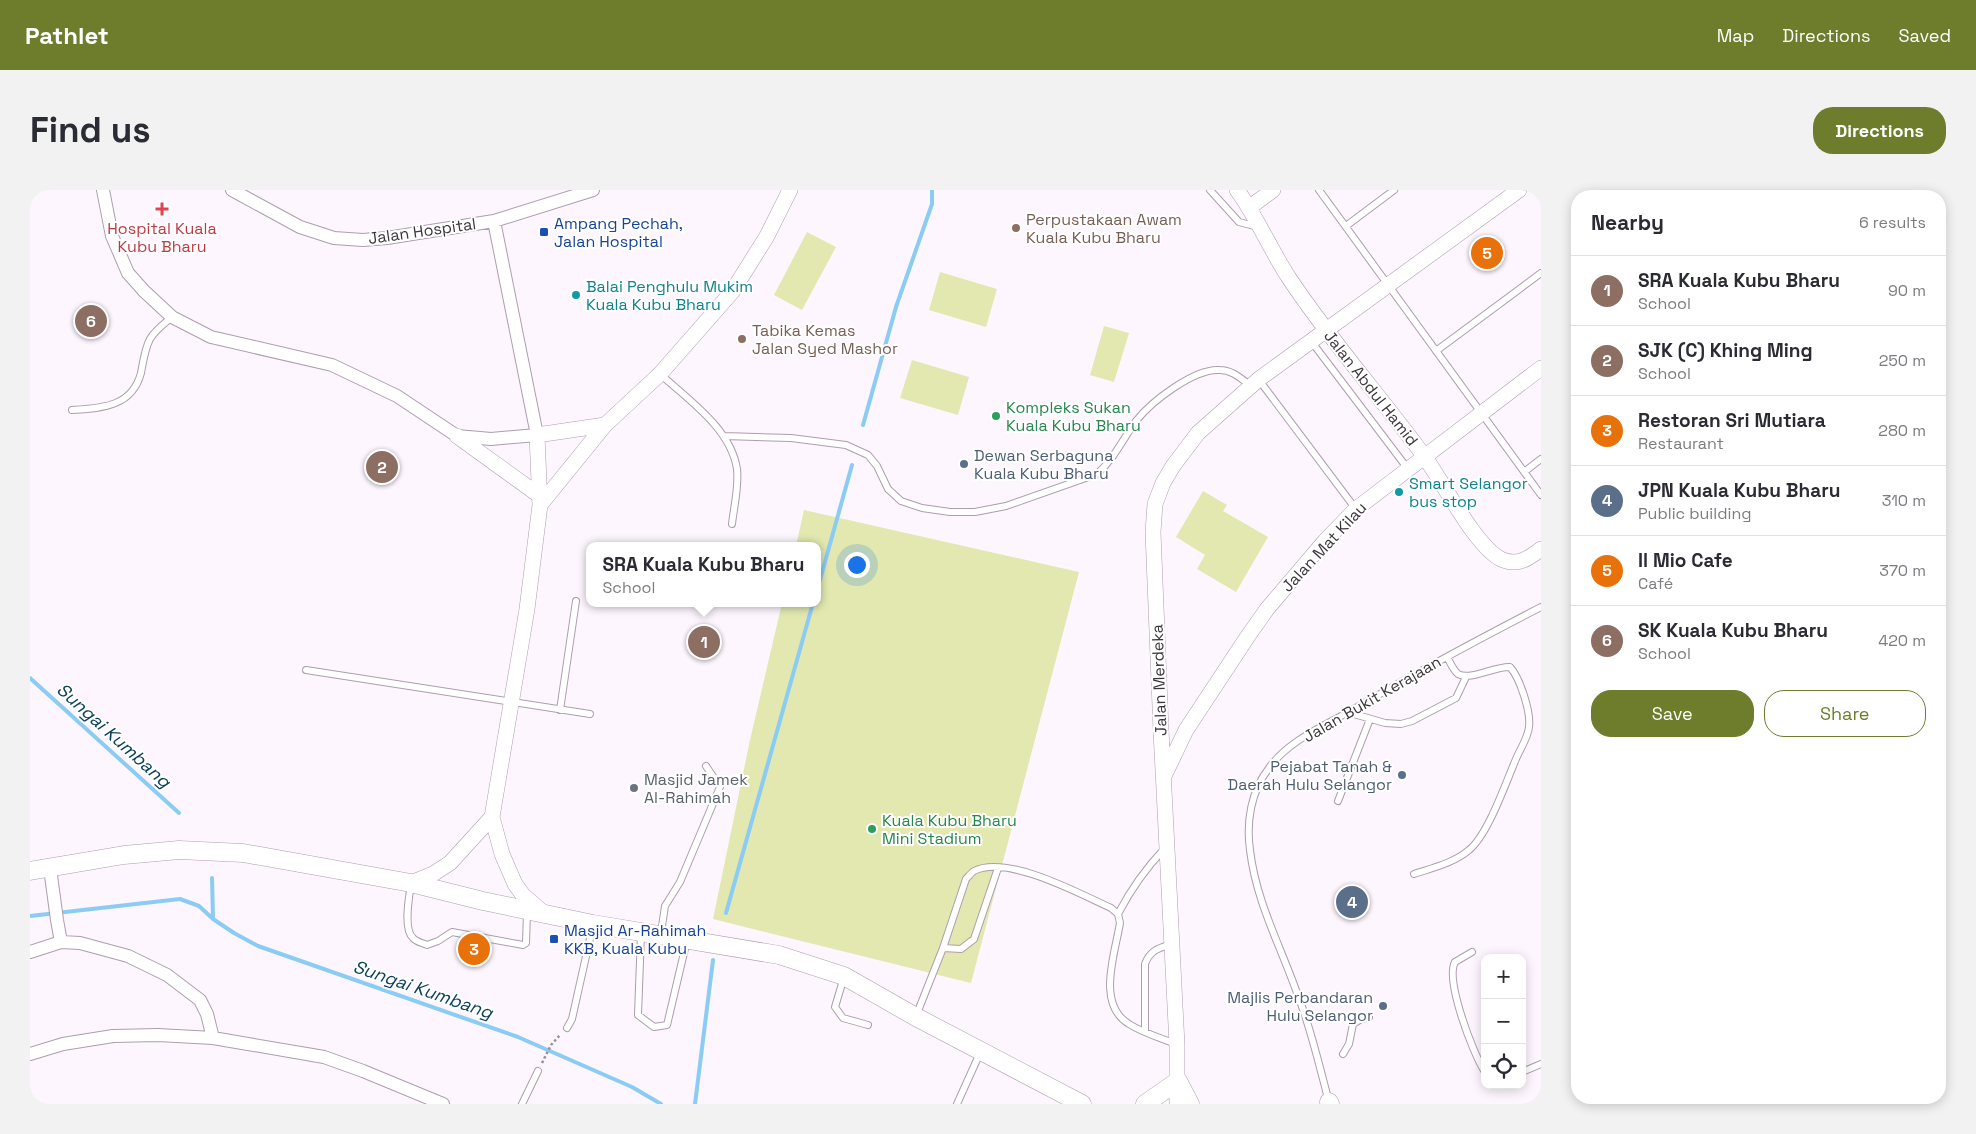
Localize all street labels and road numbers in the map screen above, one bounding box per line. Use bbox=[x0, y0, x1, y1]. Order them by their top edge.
street label: Jalan Hospital bbox=[367, 213, 477, 249]
street label: Jalan Abdul Hamid bbox=[1319, 326, 1423, 450]
street label: Jalan Mat Kilau bbox=[1277, 498, 1371, 596]
street label: Jalan Merdeka bbox=[1147, 624, 1171, 736]
street label: Jalan Bukit Kerajaan bbox=[1299, 651, 1445, 747]

